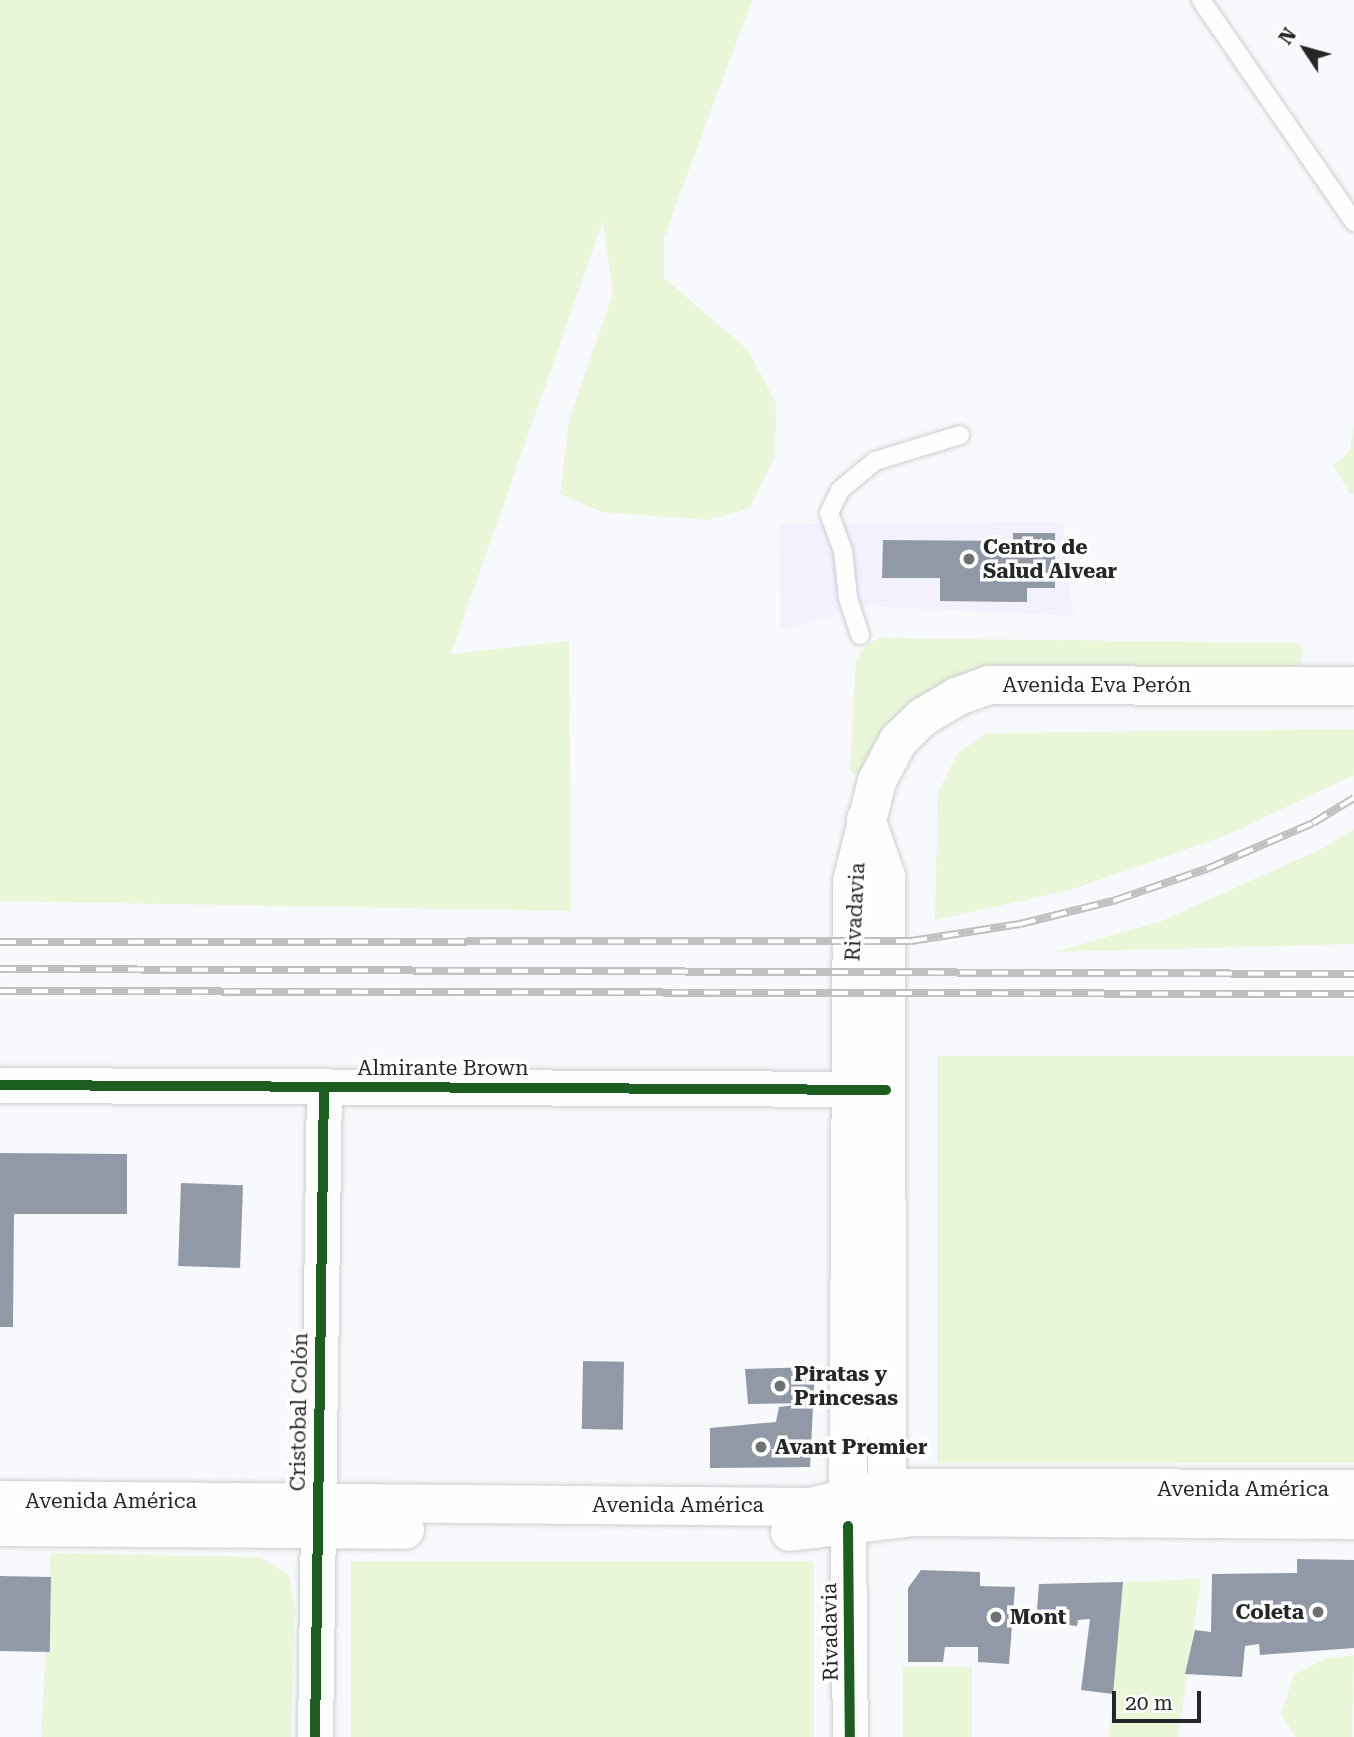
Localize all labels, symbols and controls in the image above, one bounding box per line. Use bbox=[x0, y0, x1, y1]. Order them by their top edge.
north arrow bbox=[1270, 14, 1340, 84]
text: N bbox=[1274, 24, 1301, 49]
place label: Centro de Salud Alvear bbox=[983, 534, 1117, 584]
marker: Centro de Salud Alvear bbox=[961, 551, 977, 567]
street label: Avenida Eva Perón bbox=[1003, 672, 1191, 698]
street label: Rivadavia bbox=[840, 862, 870, 962]
street label: Almirante Brown bbox=[357, 1055, 529, 1081]
street label: Cristobal Colón bbox=[285, 1332, 313, 1492]
place label: Piratas y Princesas bbox=[794, 1361, 898, 1411]
marker: Piratas y Princesas bbox=[772, 1378, 788, 1394]
place label: Avant Premier bbox=[775, 1434, 927, 1460]
marker: Avant Premier bbox=[753, 1439, 769, 1455]
street label: Avenida América bbox=[1157, 1476, 1329, 1502]
street label: Avenida América bbox=[25, 1488, 197, 1514]
street label: Avenida América bbox=[592, 1492, 764, 1518]
street label: Rivadavia bbox=[817, 1582, 843, 1682]
place label: Coleta bbox=[1235, 1599, 1304, 1625]
place label: Mont bbox=[1010, 1604, 1066, 1630]
marker: Coleta bbox=[1310, 1604, 1326, 1620]
marker: Mont bbox=[988, 1609, 1004, 1625]
scale bar bbox=[1116, 1678, 1205, 1722]
text: 20 m bbox=[1125, 1691, 1173, 1715]

